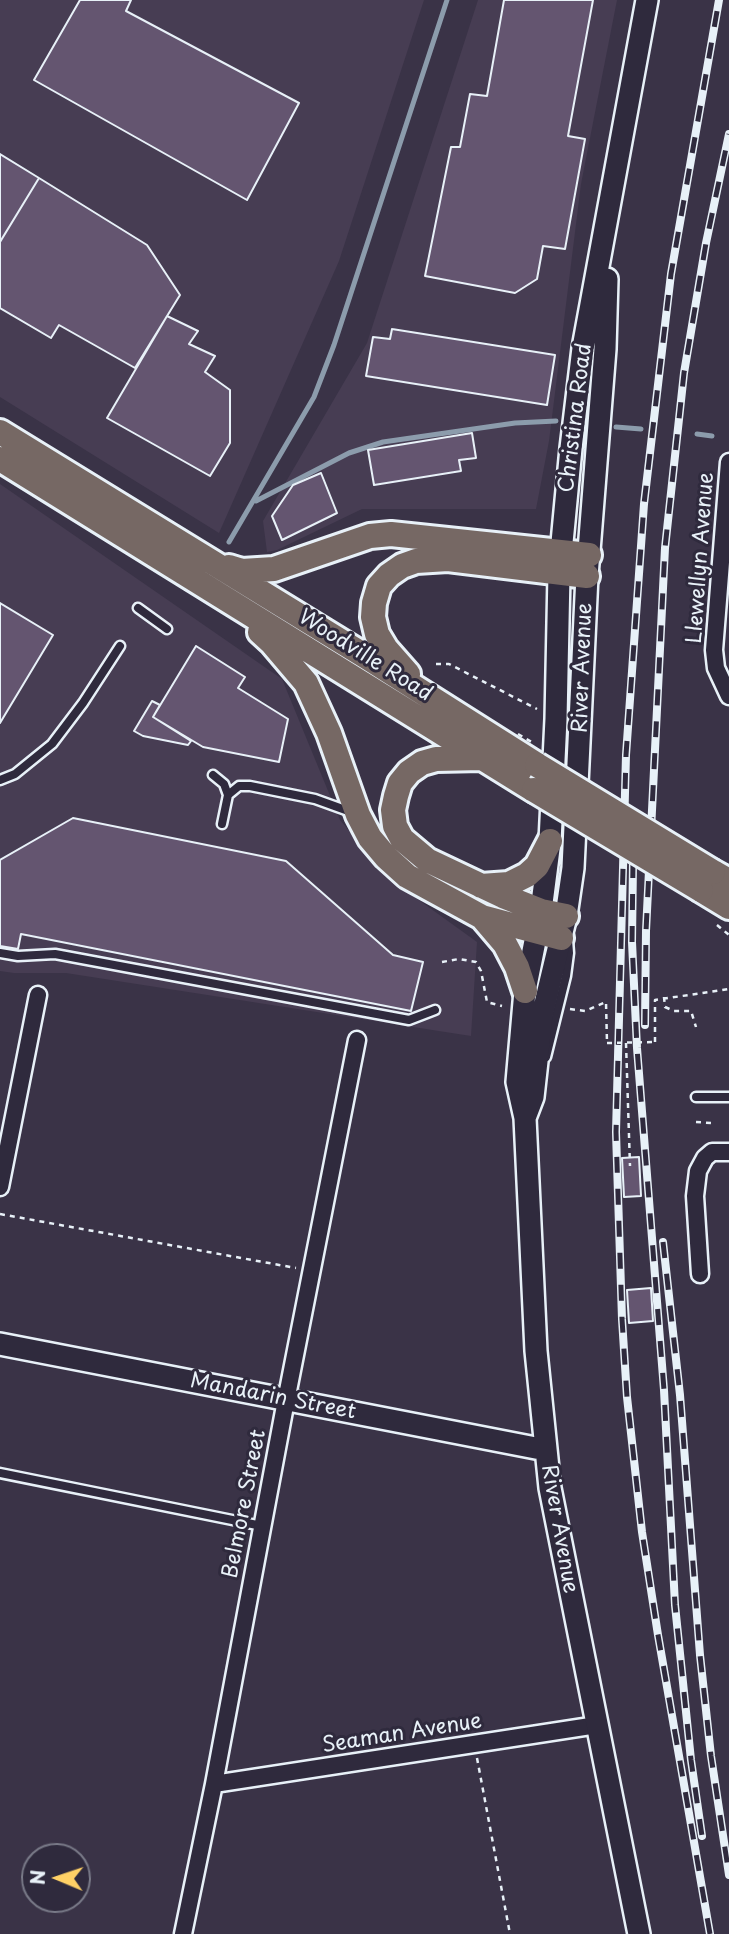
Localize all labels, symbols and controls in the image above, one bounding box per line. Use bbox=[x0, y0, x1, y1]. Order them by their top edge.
street label: Christina Road bbox=[554, 342, 598, 494]
street label: Llewellyn Avenue bbox=[682, 471, 720, 645]
street label: River Avenue bbox=[568, 602, 598, 734]
street label: Woodville Road bbox=[293, 605, 437, 707]
street label: Mandarin Street bbox=[188, 1369, 358, 1425]
street label: Belmore Street bbox=[218, 1427, 272, 1581]
street label: River Avenue bbox=[535, 1463, 583, 1595]
street label: Seaman Avenue bbox=[320, 1709, 484, 1759]
north arrow bbox=[21, 1843, 91, 1913]
text: N bbox=[23, 1869, 51, 1885]

